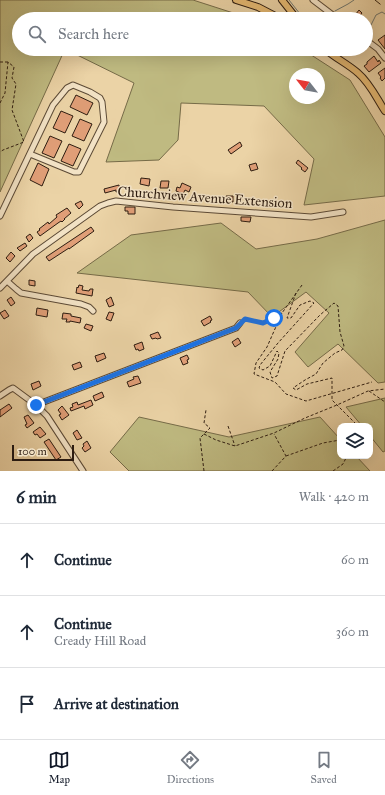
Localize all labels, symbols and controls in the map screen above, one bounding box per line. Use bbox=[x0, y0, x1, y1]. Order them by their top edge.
search box bbox=[12, 12, 373, 56]
icon: search bbox=[26, 23, 48, 45]
text: Search here bbox=[58, 25, 129, 43]
north arrow bbox=[289, 68, 325, 104]
street label: Churchview Avenue Extension bbox=[117, 183, 293, 212]
route start bbox=[265, 309, 283, 327]
route end bbox=[27, 396, 45, 414]
map controls bbox=[337, 423, 373, 459]
button: layers bbox=[337, 423, 373, 459]
scale bar bbox=[12, 443, 74, 462]
text: 100 m bbox=[18, 445, 47, 458]
text: 6 min bbox=[16, 487, 57, 508]
text: Walk · 420 m bbox=[299, 489, 369, 505]
icon: ahead bbox=[16, 549, 38, 571]
text: Continue bbox=[54, 551, 112, 569]
text: 60 m bbox=[341, 552, 369, 568]
text: Continue bbox=[54, 615, 112, 633]
icon: ahead bbox=[16, 621, 38, 643]
text: 360 m bbox=[336, 624, 369, 640]
text: Cready Hill Road bbox=[54, 633, 146, 649]
icon: arrive bbox=[16, 693, 38, 715]
text: Arrive at destination bbox=[54, 695, 179, 713]
tab: Map bbox=[48, 749, 70, 786]
tab: Directions bbox=[167, 749, 214, 786]
tab: Saved bbox=[311, 749, 337, 786]

